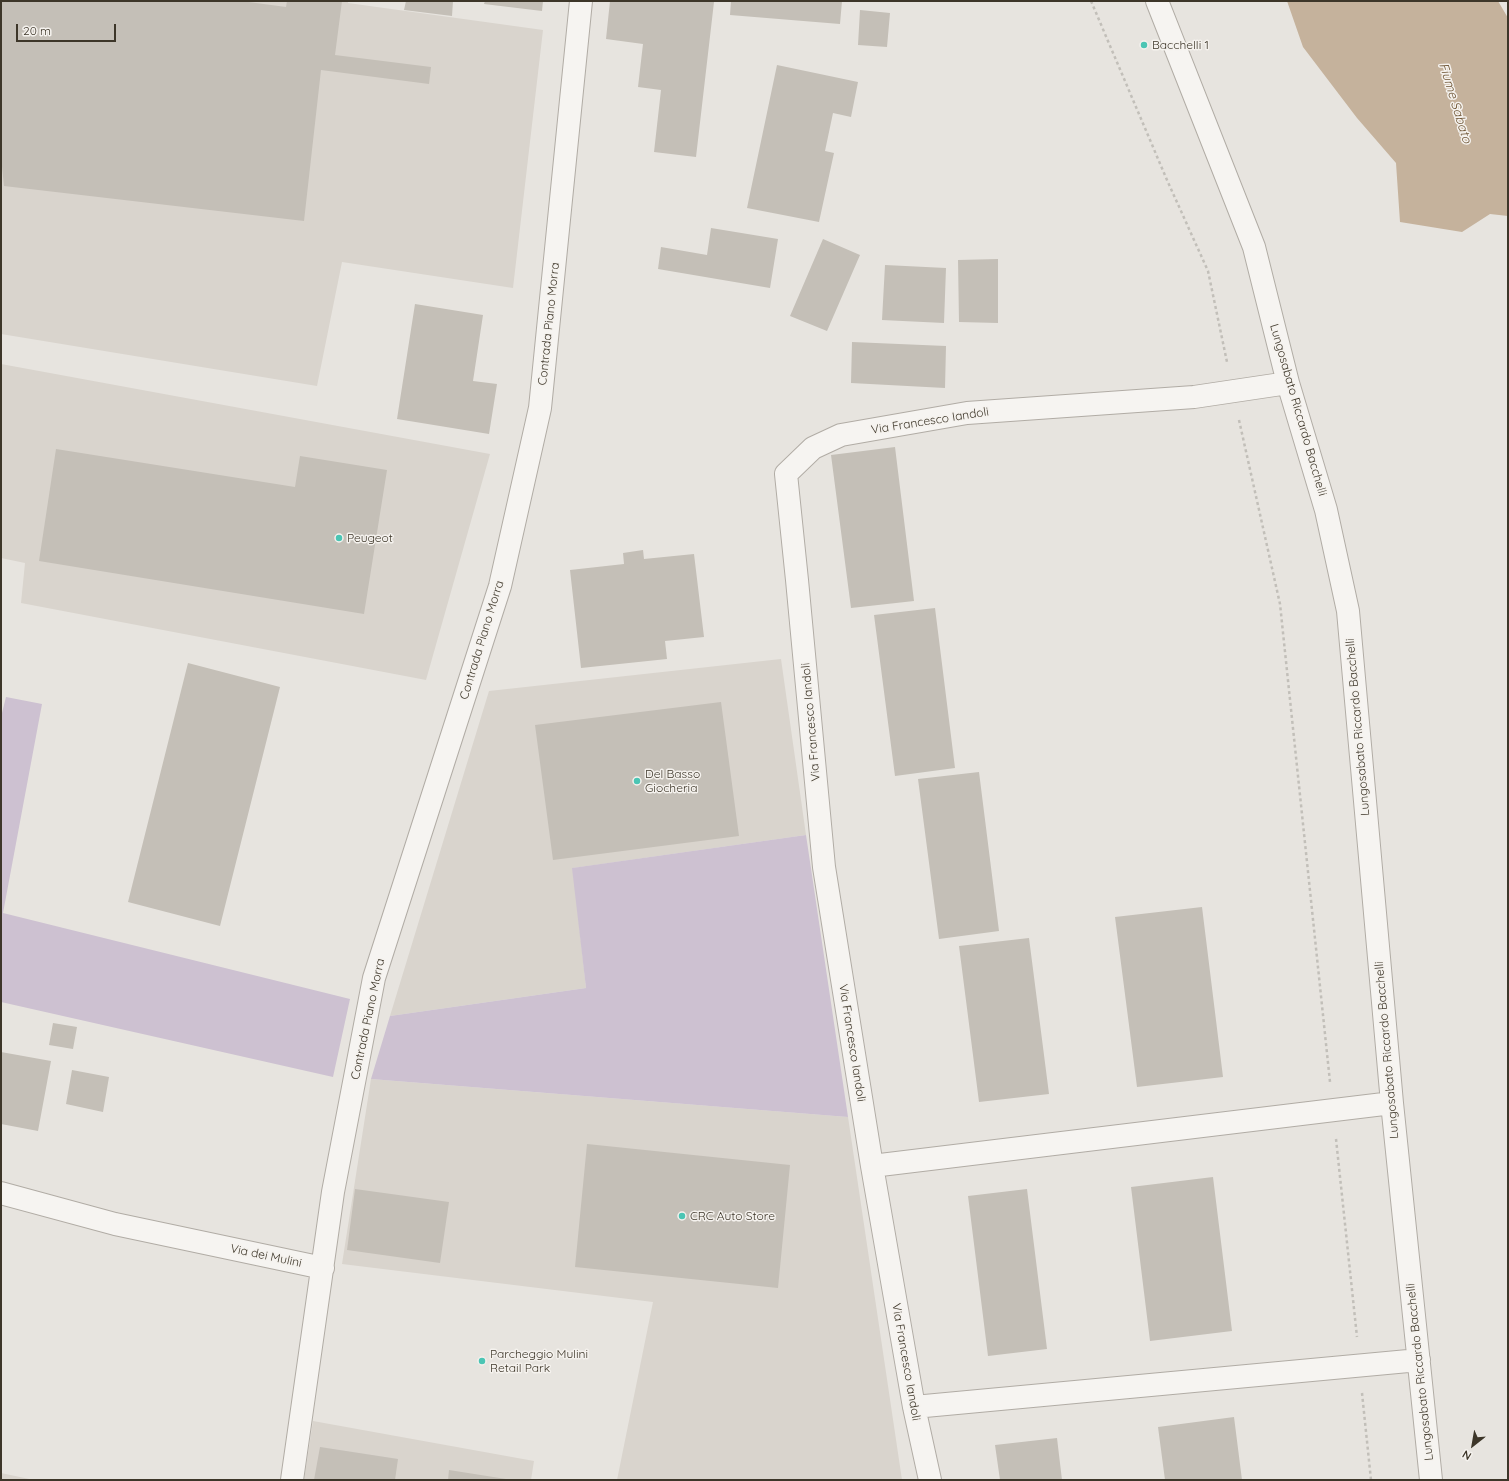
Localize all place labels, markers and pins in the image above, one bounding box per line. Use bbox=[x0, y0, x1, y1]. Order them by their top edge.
place label: Bacchelli 1 bbox=[1152, 38, 1209, 52]
marker: Bacchelli 1 bbox=[1139, 40, 1149, 50]
place label: Peugeot bbox=[347, 531, 393, 545]
marker: Peugeot bbox=[334, 533, 344, 543]
place label: Del Basso Giocheria bbox=[645, 767, 700, 795]
marker: Del Basso Giocheria bbox=[632, 776, 642, 786]
place label: CRC Auto Store bbox=[690, 1209, 775, 1223]
marker: CRC Auto Store bbox=[677, 1211, 687, 1221]
place label: Parcheggio Mulini Retail Park bbox=[490, 1347, 588, 1375]
marker: Parcheggio Mulini Retail Park bbox=[477, 1356, 487, 1366]

